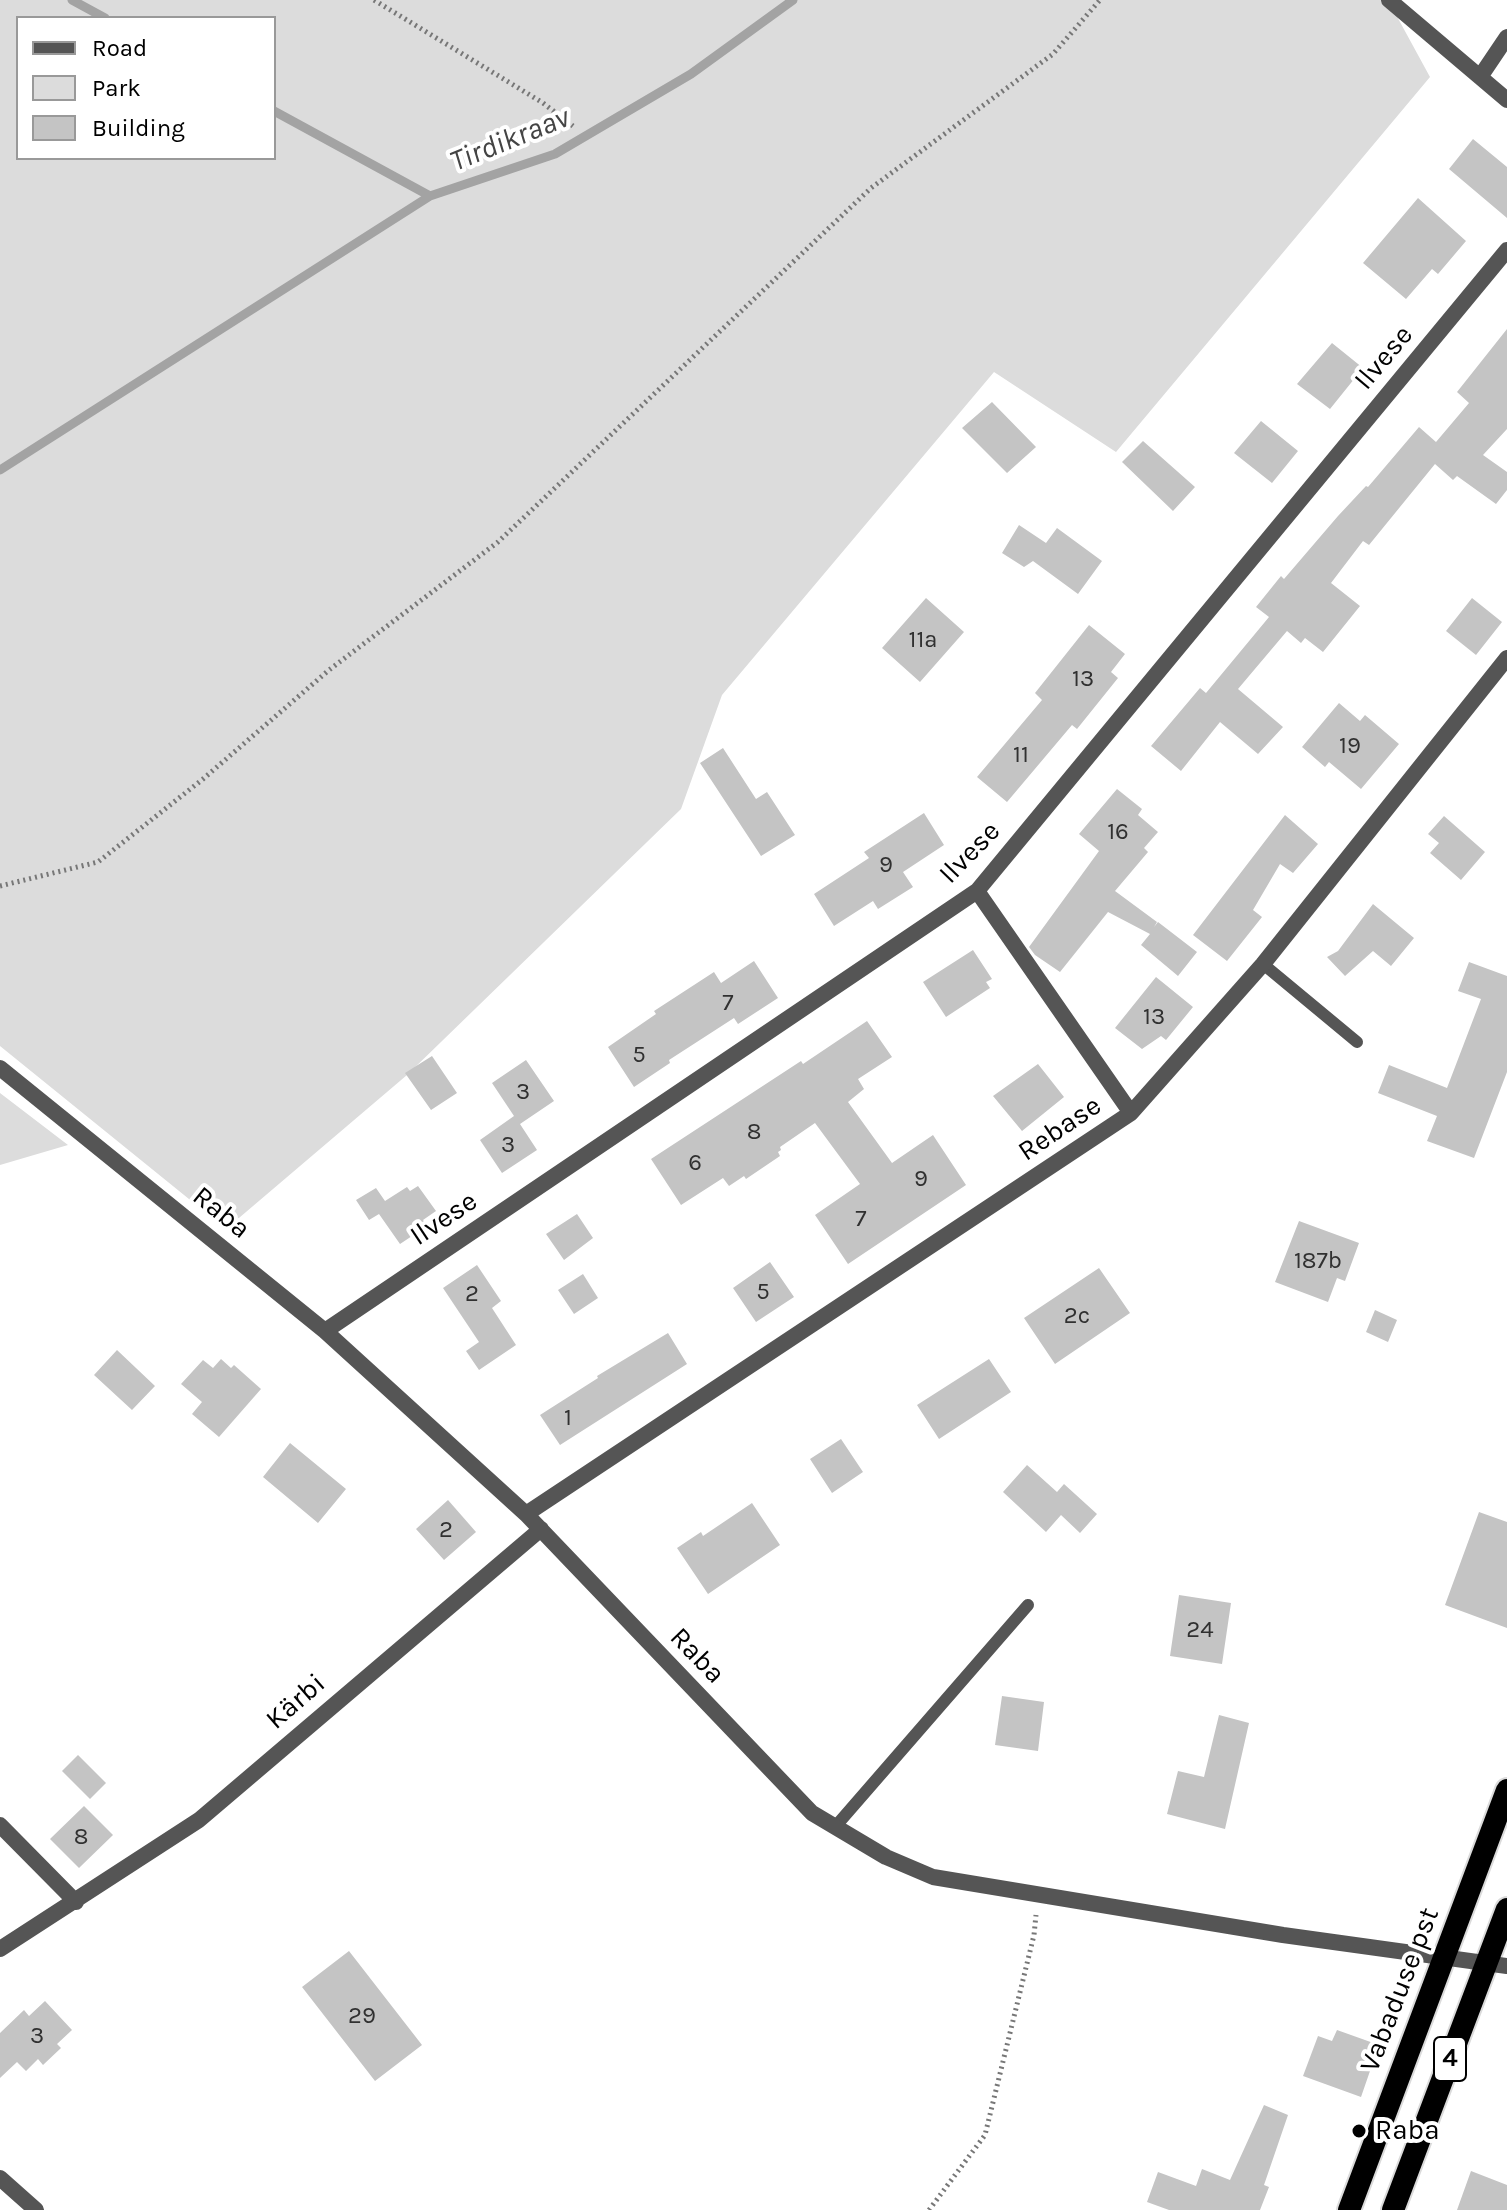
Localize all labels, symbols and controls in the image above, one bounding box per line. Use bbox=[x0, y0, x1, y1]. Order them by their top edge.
legend bbox=[16, 16, 276, 160]
text: Road bbox=[92, 34, 147, 62]
text: Park bbox=[92, 74, 141, 102]
water label: Tirdikraav bbox=[445, 100, 575, 180]
text: Building bbox=[92, 114, 185, 142]
street label: Ilvese bbox=[1348, 319, 1420, 397]
house number: 11a bbox=[908, 626, 938, 654]
house number: 13 bbox=[1072, 665, 1094, 693]
house number: 19 bbox=[1339, 732, 1361, 760]
house number: 11 bbox=[1013, 741, 1029, 769]
street label: Ilvese bbox=[932, 815, 1008, 891]
house number: 16 bbox=[1107, 818, 1129, 846]
house number: 9 bbox=[879, 851, 893, 879]
house number: 7 bbox=[722, 989, 734, 1017]
house number: 13 bbox=[1143, 1003, 1165, 1031]
house number: 5 bbox=[632, 1041, 646, 1069]
house number: 3 bbox=[516, 1078, 530, 1106]
street label: Rebase bbox=[1012, 1089, 1108, 1169]
house number: 8 bbox=[747, 1118, 761, 1146]
house number: 3 bbox=[501, 1131, 515, 1159]
house number: 6 bbox=[688, 1149, 702, 1177]
house number: 9 bbox=[914, 1165, 928, 1193]
street label: Raba bbox=[185, 1180, 257, 1246]
street label: Ilvese bbox=[404, 1185, 484, 1253]
house number: 7 bbox=[855, 1205, 867, 1233]
house number: 187b bbox=[1294, 1247, 1342, 1275]
house number: 5 bbox=[756, 1278, 770, 1306]
house number: 2 bbox=[465, 1280, 479, 1308]
house number: 2c bbox=[1064, 1302, 1090, 1330]
house number: 1 bbox=[564, 1404, 572, 1432]
house number: 2 bbox=[439, 1516, 453, 1544]
house number: 24 bbox=[1186, 1616, 1214, 1644]
street label: Raba bbox=[662, 1621, 732, 1691]
street label: Kärbi bbox=[260, 1667, 332, 1737]
house number: 8 bbox=[74, 1823, 88, 1851]
street label: Vabaduse pst bbox=[1353, 1903, 1447, 2077]
house number: 29 bbox=[348, 2002, 376, 2030]
house number: 3 bbox=[30, 2022, 44, 2050]
road number: 4 bbox=[1434, 2037, 1466, 2081]
place label: Raba bbox=[1375, 2114, 1440, 2148]
marker: Raba bbox=[1350, 2122, 1368, 2140]

